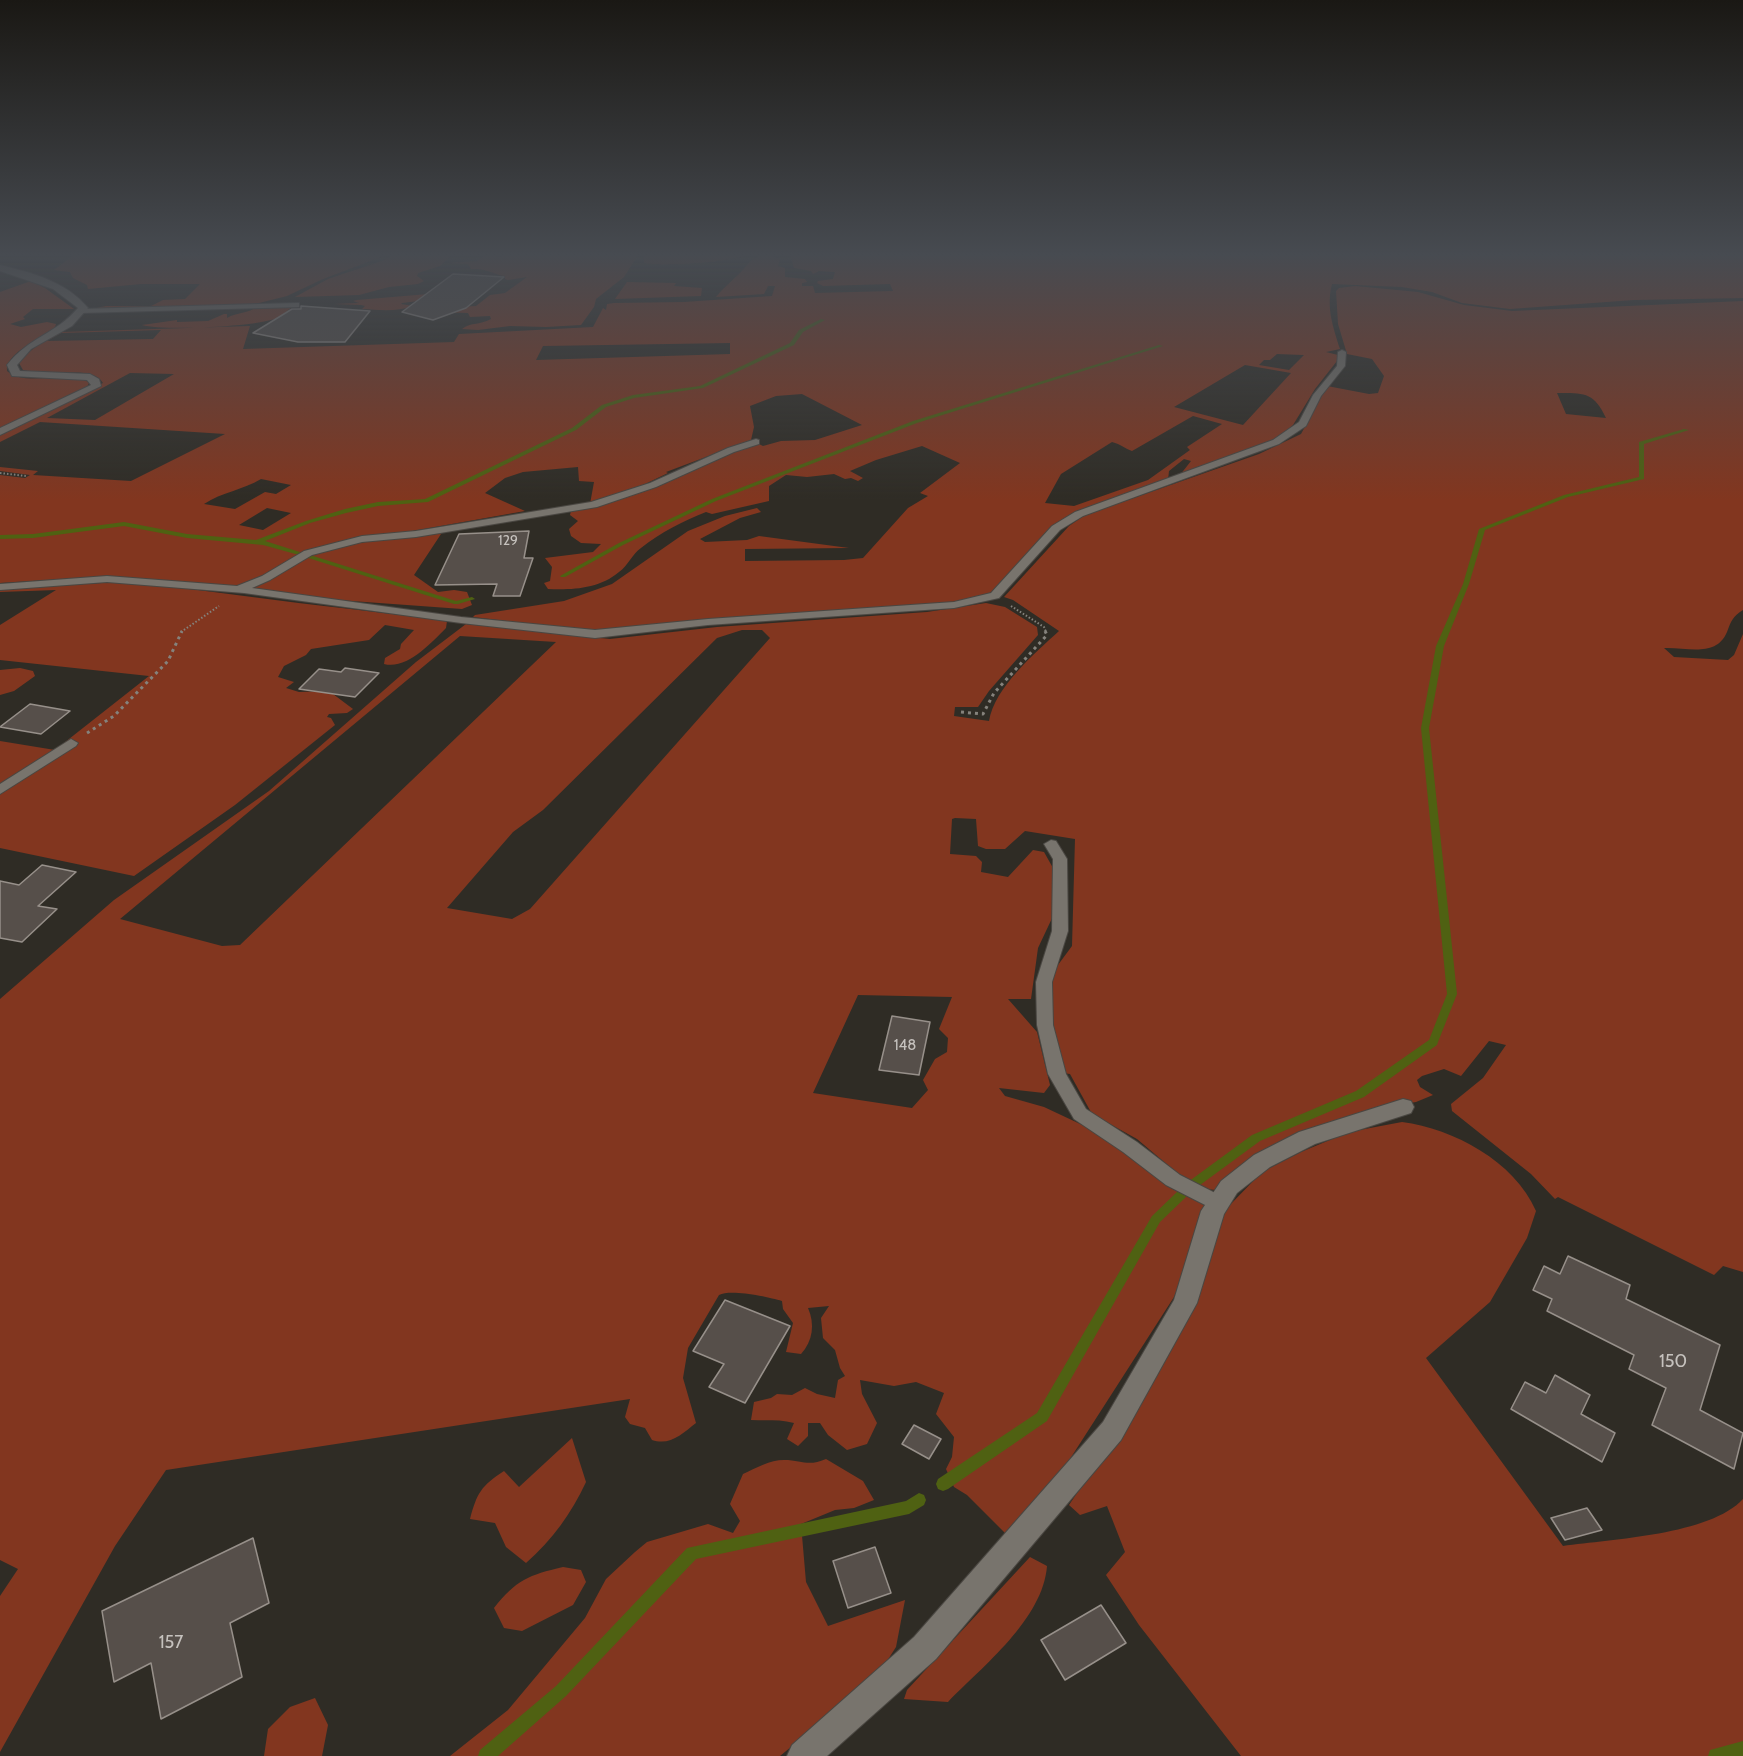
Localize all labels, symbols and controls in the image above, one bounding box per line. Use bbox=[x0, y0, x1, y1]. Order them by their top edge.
house number: 129 bbox=[498, 533, 518, 549]
house number: 148 bbox=[894, 1037, 916, 1055]
house number: 150 bbox=[1659, 1351, 1687, 1373]
house number: 157 bbox=[159, 1632, 183, 1654]

